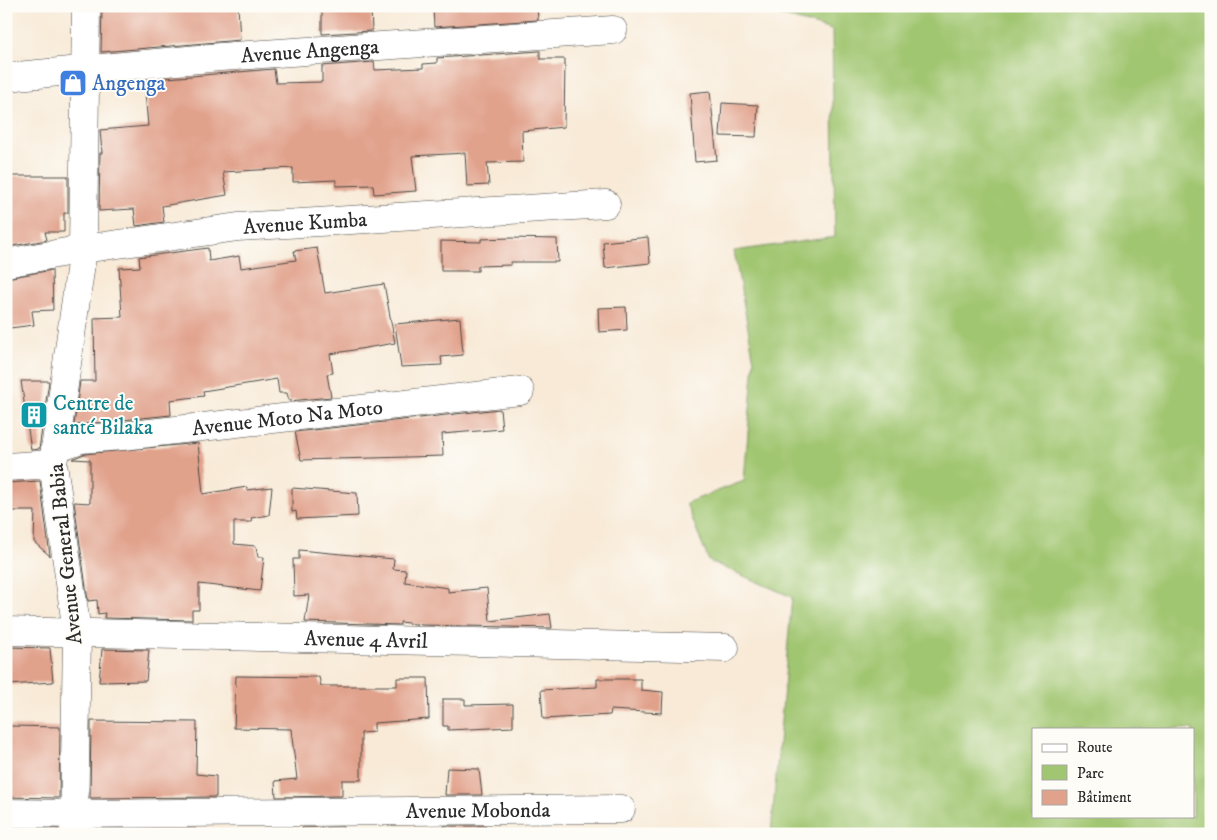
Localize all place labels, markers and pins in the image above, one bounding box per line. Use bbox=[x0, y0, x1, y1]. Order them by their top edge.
shop icon: Angenga bbox=[58, 68, 88, 98]
place label: Angenga bbox=[92, 71, 165, 97]
place label: Centre de santé Bilaka bbox=[53, 391, 153, 441]
building icon: Centre de santé Bilaka bbox=[19, 400, 49, 430]

